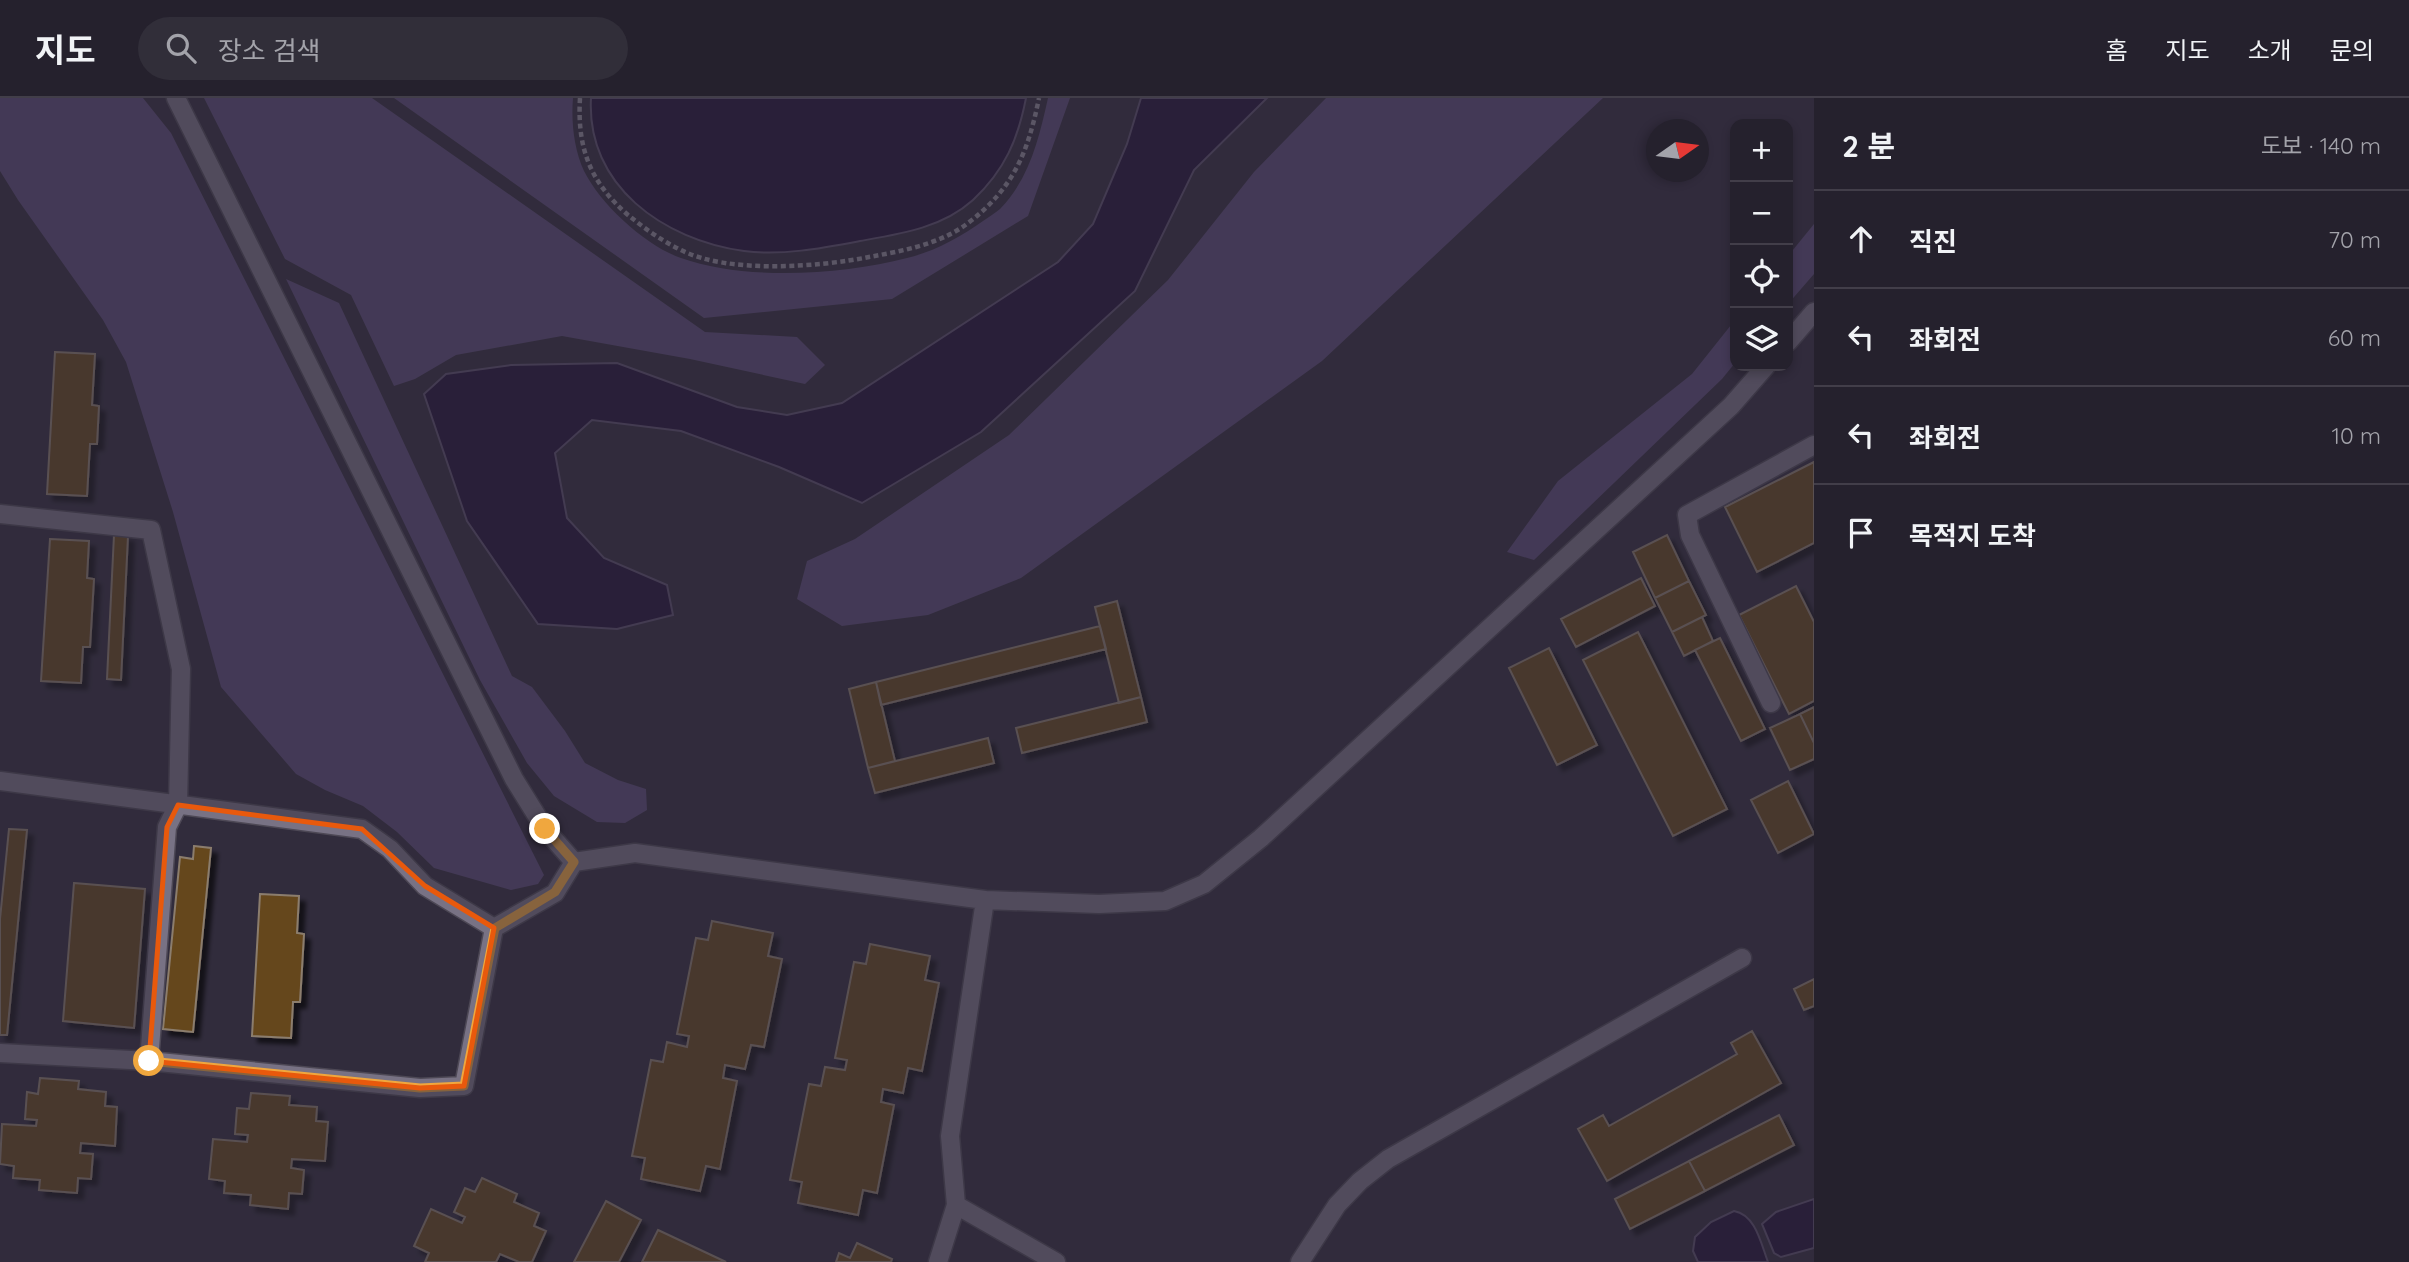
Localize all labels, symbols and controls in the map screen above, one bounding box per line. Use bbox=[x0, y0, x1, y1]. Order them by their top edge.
search box bbox=[138, 17, 628, 80]
text: 지도 bbox=[35, 29, 96, 70]
icon: search bbox=[162, 29, 200, 67]
text: 장소 검색 bbox=[218, 34, 321, 67]
text: 홈 bbox=[2105, 35, 2127, 65]
text: 지도 bbox=[2165, 35, 2210, 65]
text: 소개 bbox=[2248, 35, 2292, 65]
text: 문의 bbox=[2330, 35, 2374, 65]
north arrow bbox=[1646, 119, 1709, 182]
map controls bbox=[1730, 119, 1793, 371]
button: + bbox=[1730, 119, 1793, 182]
text: 2 분 bbox=[1842, 127, 1895, 165]
text: 도보 · 140 m bbox=[2260, 131, 2381, 160]
button: − bbox=[1730, 182, 1793, 245]
icon: ahead bbox=[1842, 220, 1880, 258]
text: 직진 bbox=[1909, 225, 1957, 258]
text: 70 m bbox=[2328, 225, 2381, 254]
button: locate bbox=[1730, 245, 1793, 308]
button: layers bbox=[1730, 308, 1793, 371]
icon: left bbox=[1842, 318, 1880, 356]
text: 좌회전 bbox=[1909, 323, 1981, 356]
text: 60 m bbox=[2328, 323, 2381, 352]
icon: left bbox=[1842, 416, 1880, 454]
text: 좌회전 bbox=[1909, 421, 1981, 454]
text: 10 m bbox=[2332, 421, 2381, 450]
icon: arrive bbox=[1842, 514, 1880, 552]
text: 목적지 도착 bbox=[1909, 519, 2036, 552]
route end bbox=[529, 813, 560, 844]
route start bbox=[133, 1045, 164, 1076]

